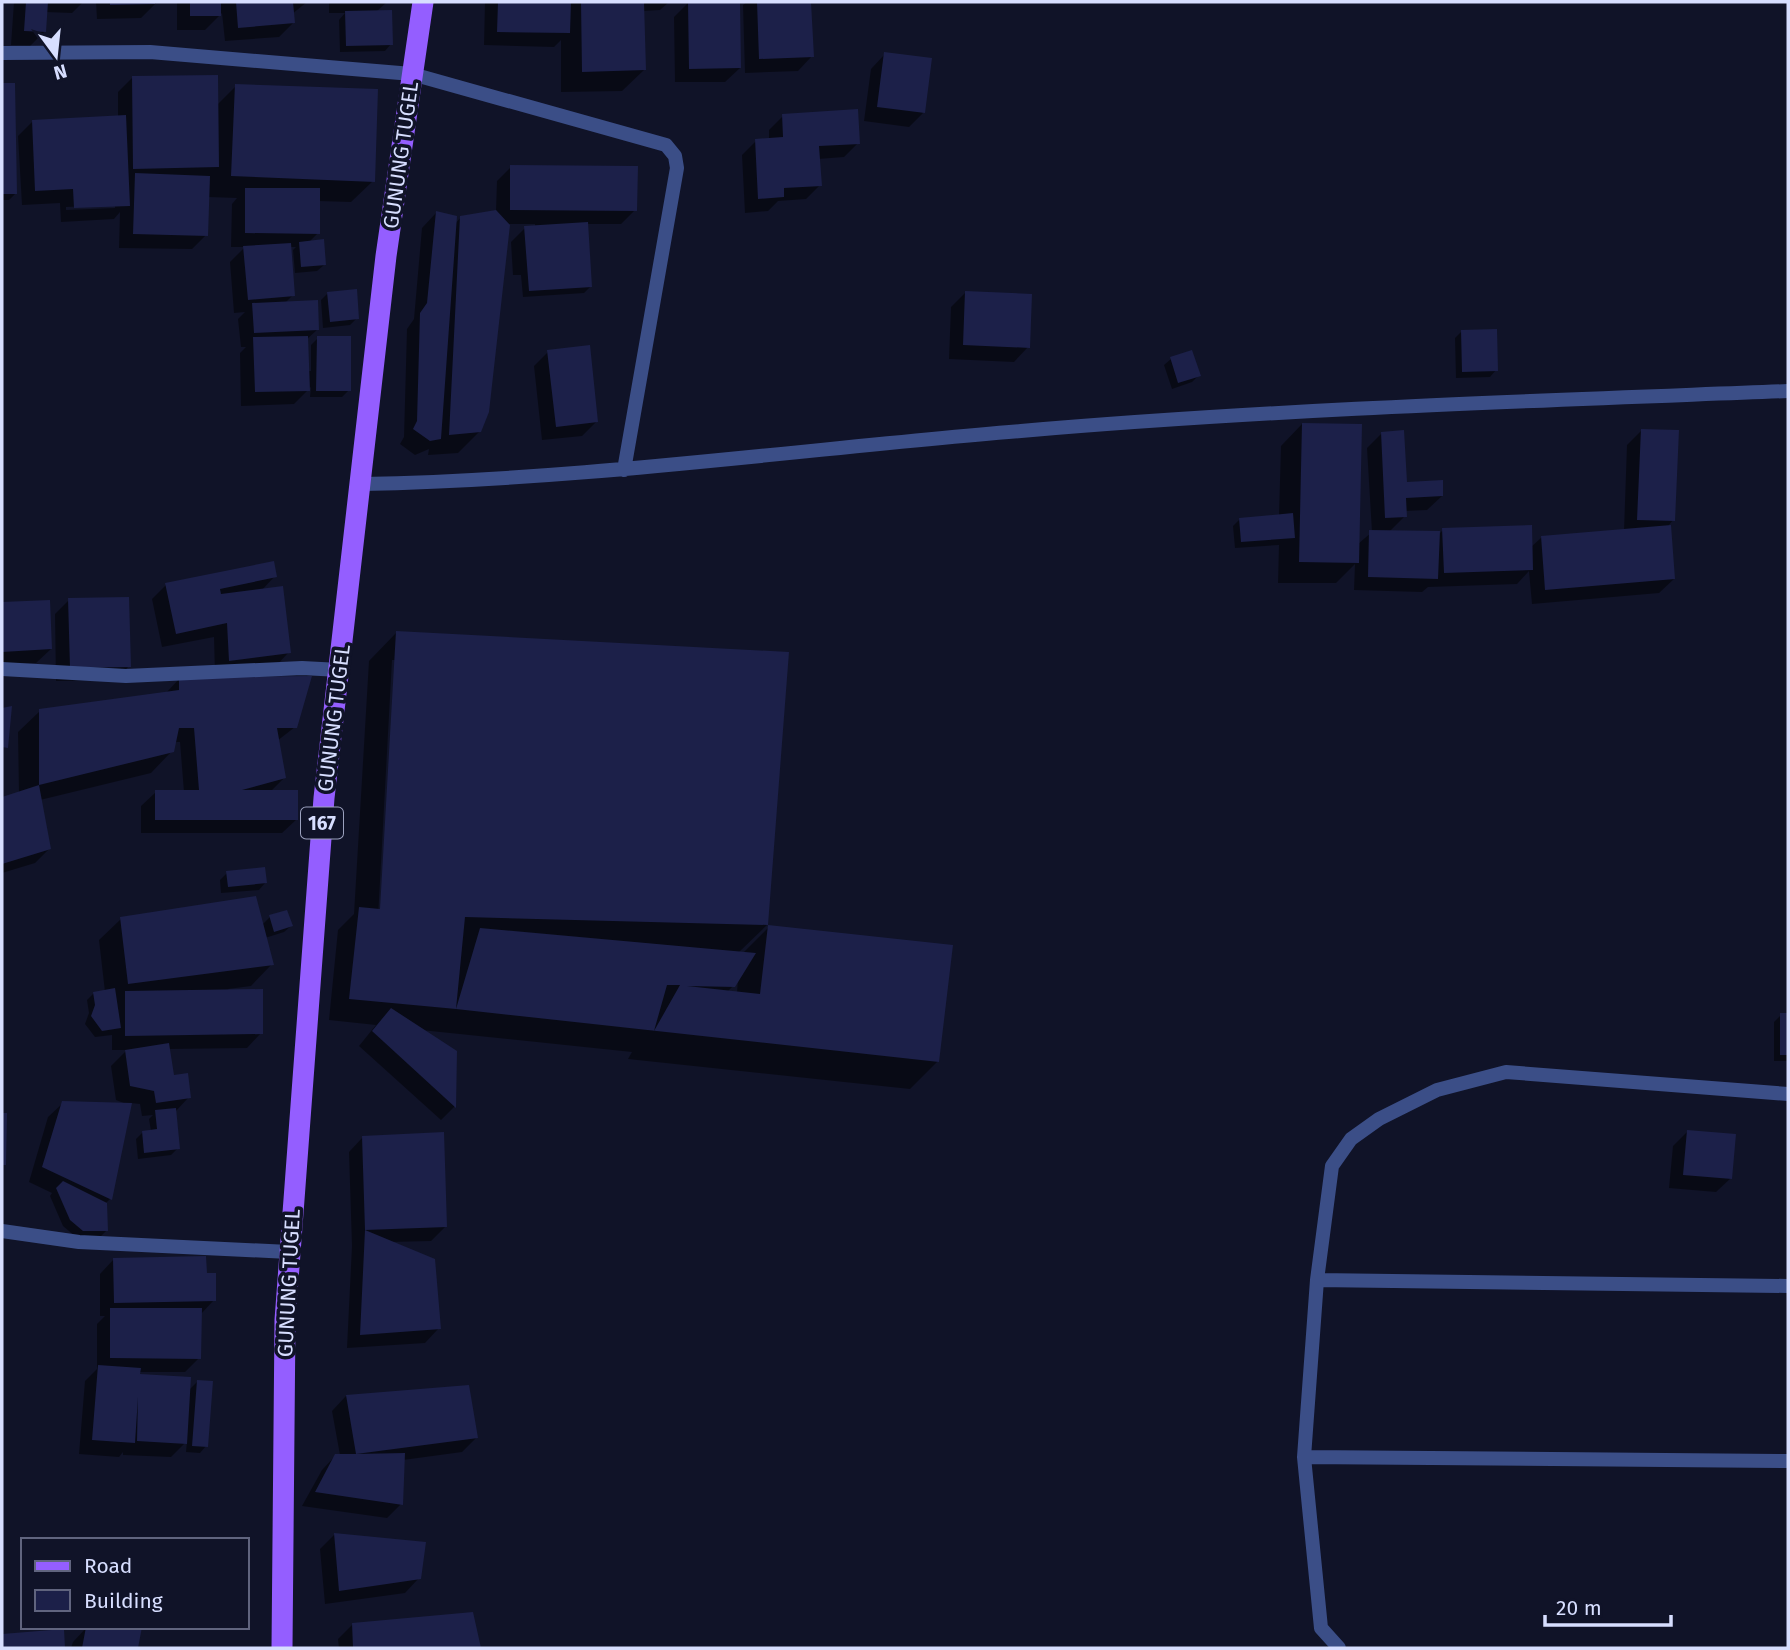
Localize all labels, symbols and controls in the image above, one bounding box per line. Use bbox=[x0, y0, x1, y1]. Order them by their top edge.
north arrow bbox=[21, 21, 91, 91]
text: N bbox=[51, 59, 69, 85]
street label: GUNUNG TUGEL bbox=[378, 79, 424, 230]
street label: GUNUNG TUGEL bbox=[312, 642, 356, 793]
road number: 167 bbox=[301, 808, 343, 838]
street label: GUNUNG TUGEL bbox=[272, 1208, 306, 1358]
legend bbox=[21, 1538, 248, 1629]
text: Road bbox=[84, 1553, 132, 1579]
scale bar bbox=[1545, 1584, 1671, 1628]
text: Building bbox=[84, 1588, 163, 1614]
text: 20 m bbox=[1556, 1595, 1602, 1621]

